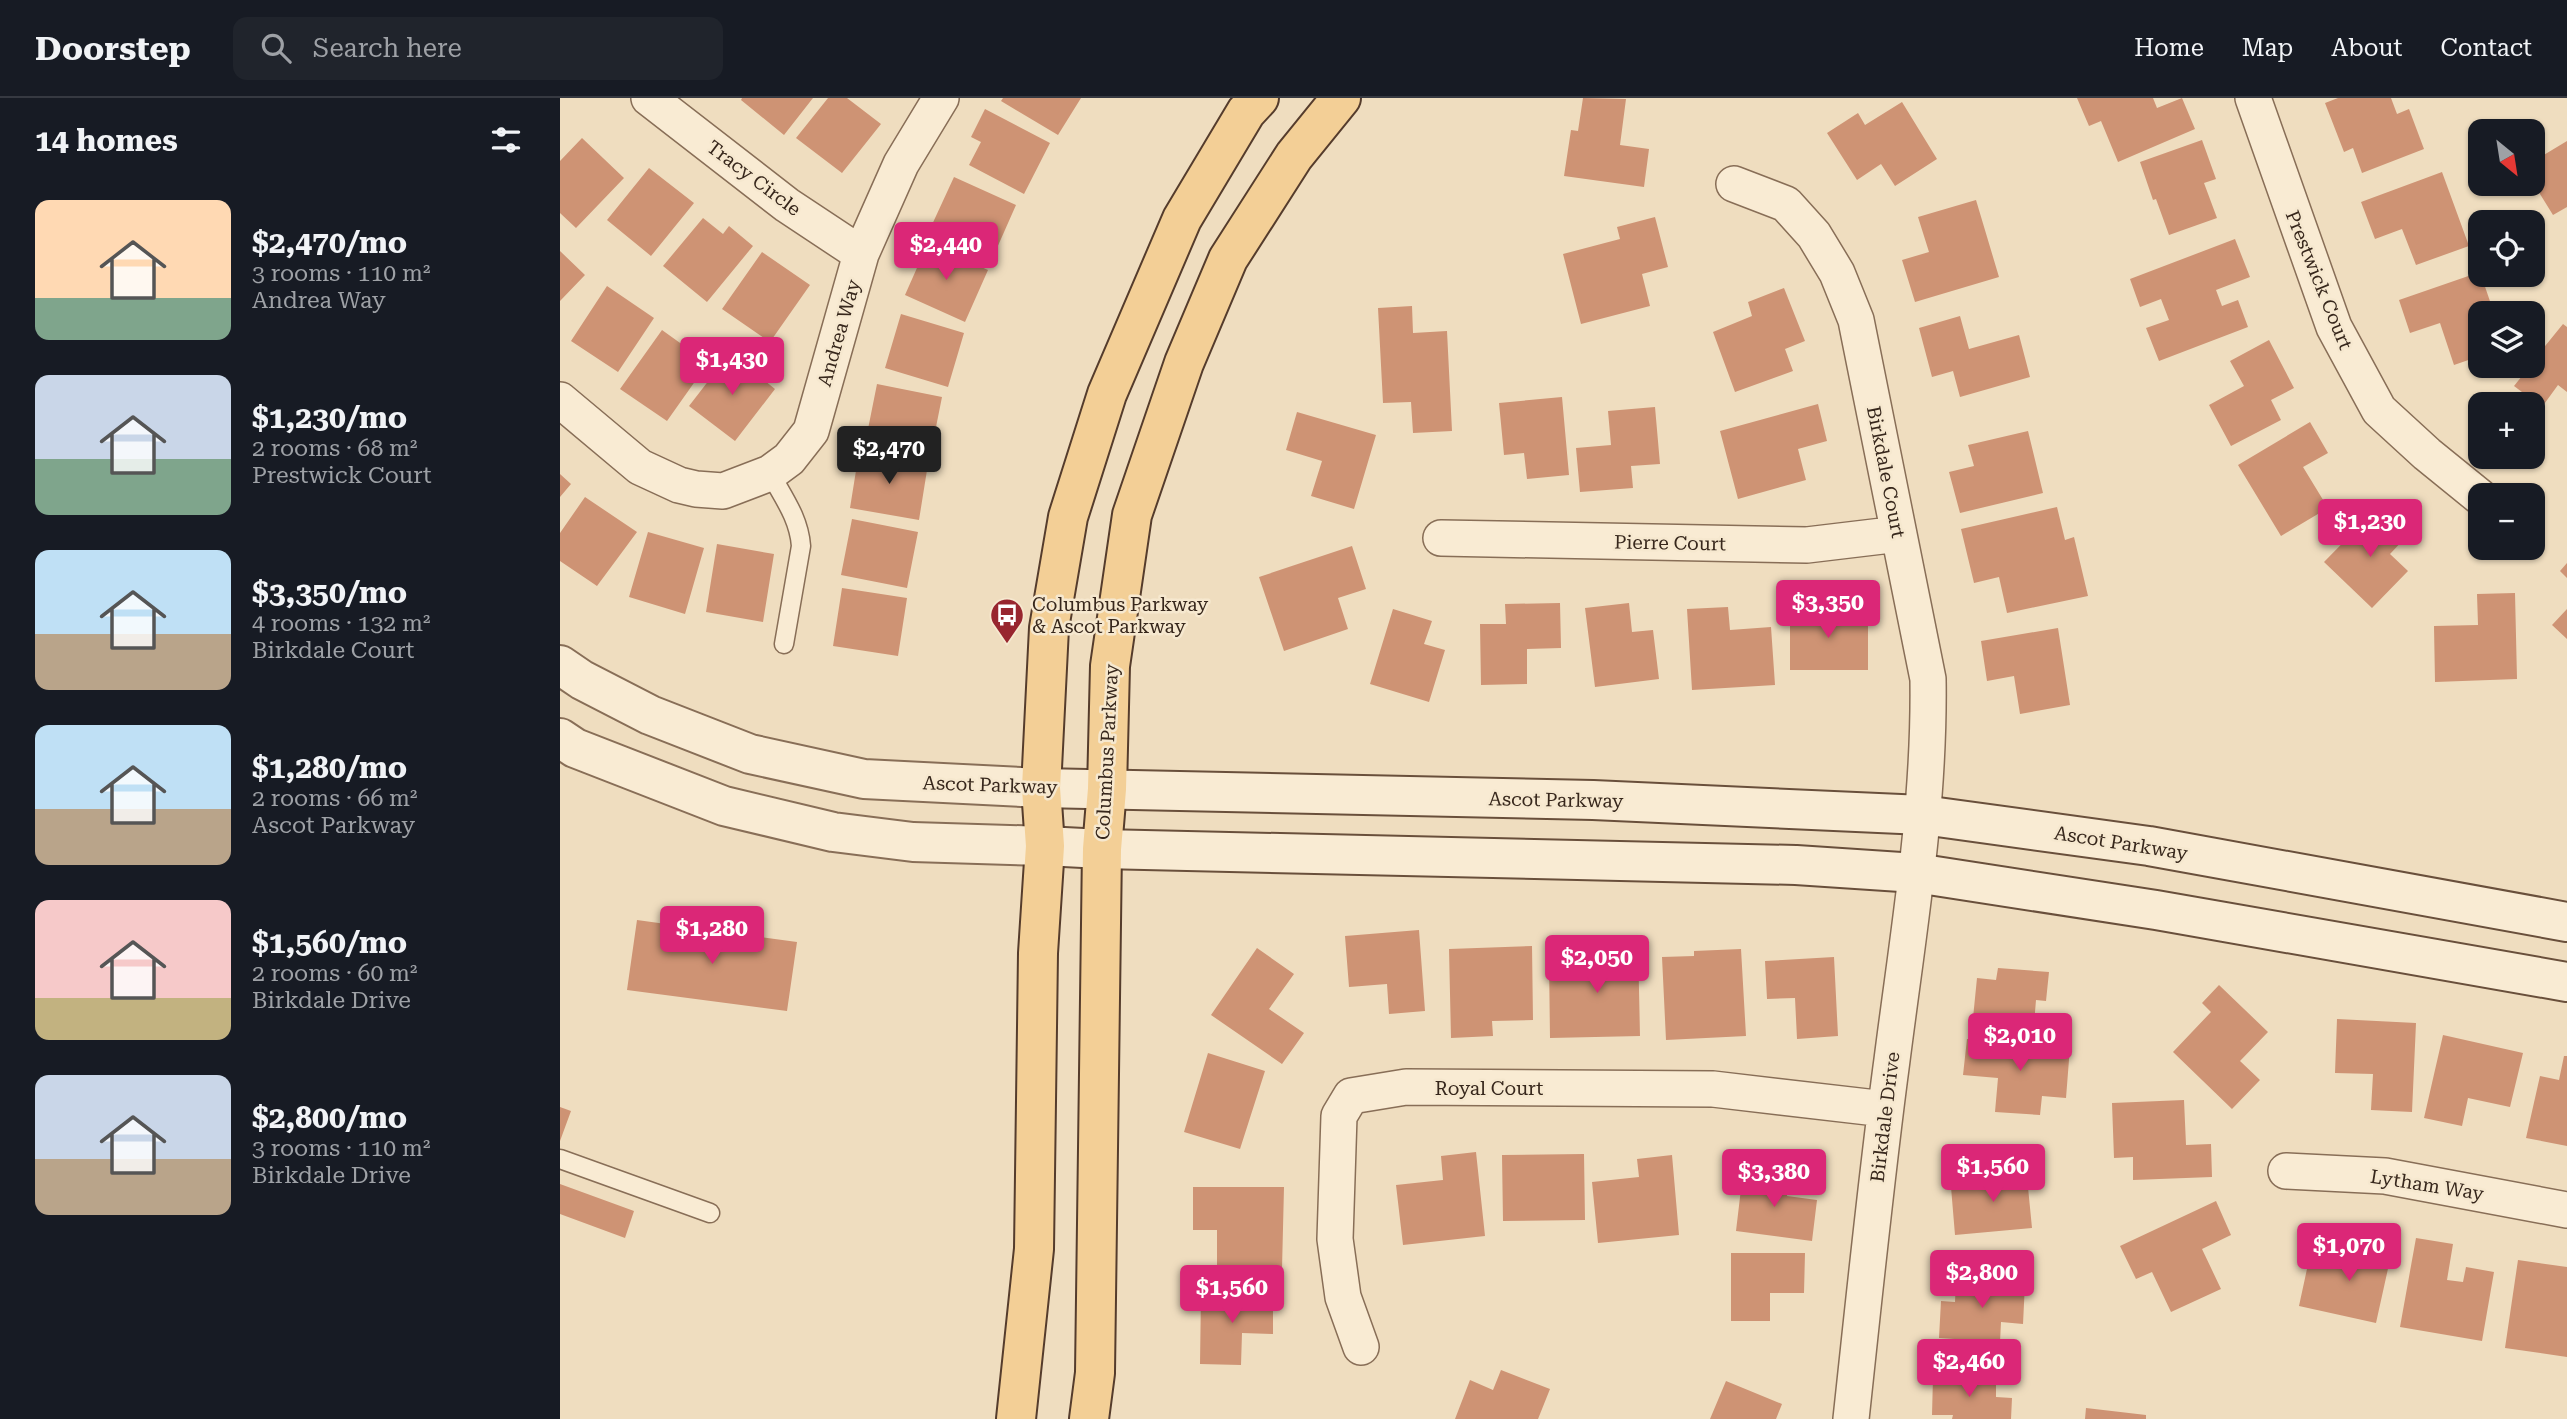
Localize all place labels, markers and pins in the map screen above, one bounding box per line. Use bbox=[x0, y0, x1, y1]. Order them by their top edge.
pin: $2,440 bbox=[889, 222, 1003, 282]
pin: $1,430 bbox=[675, 338, 789, 397]
pin: $2,470 bbox=[832, 426, 946, 486]
pin: $1,230 bbox=[2313, 500, 2427, 559]
pin: $3,350 bbox=[1771, 580, 1885, 640]
place label: Columbus Parkway & Ascot Parkway bbox=[1032, 593, 1209, 638]
bus stop icon: Columbus Parkway & Ascot Parkway bbox=[988, 596, 1026, 645]
pin: $1,280 bbox=[655, 906, 769, 966]
pin: $2,050 bbox=[1540, 936, 1654, 995]
pin: $2,010 bbox=[1963, 1014, 2077, 1073]
pin: $1,560 bbox=[1936, 1144, 2050, 1204]
pin: $3,380 bbox=[1717, 1150, 1831, 1209]
pin: $1,070 bbox=[2292, 1224, 2406, 1283]
pin: $2,800 bbox=[1925, 1250, 2039, 1310]
pin: $1,560 bbox=[1175, 1266, 1289, 1325]
pin: $2,460 bbox=[1912, 1340, 2026, 1399]

